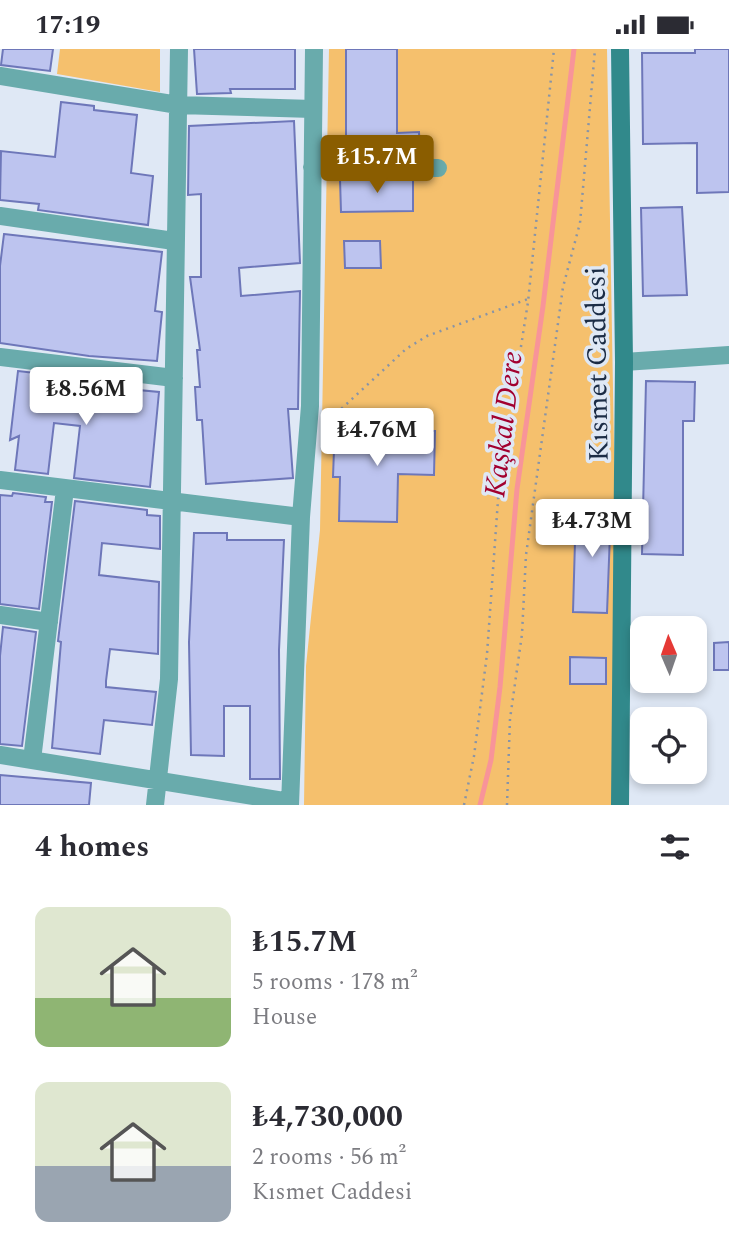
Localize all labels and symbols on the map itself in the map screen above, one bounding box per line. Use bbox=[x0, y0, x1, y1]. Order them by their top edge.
pin: ₺15.7M bbox=[320, 135, 434, 195]
street label: Kısmet Caddesi bbox=[574, 266, 621, 462]
water label: Kaşkal Dere bbox=[472, 348, 536, 500]
pin: ₺8.56M bbox=[29, 367, 143, 427]
pin: ₺4.76M bbox=[320, 409, 434, 468]
pin: ₺4.73M bbox=[535, 499, 649, 559]
north arrow bbox=[630, 616, 707, 693]

